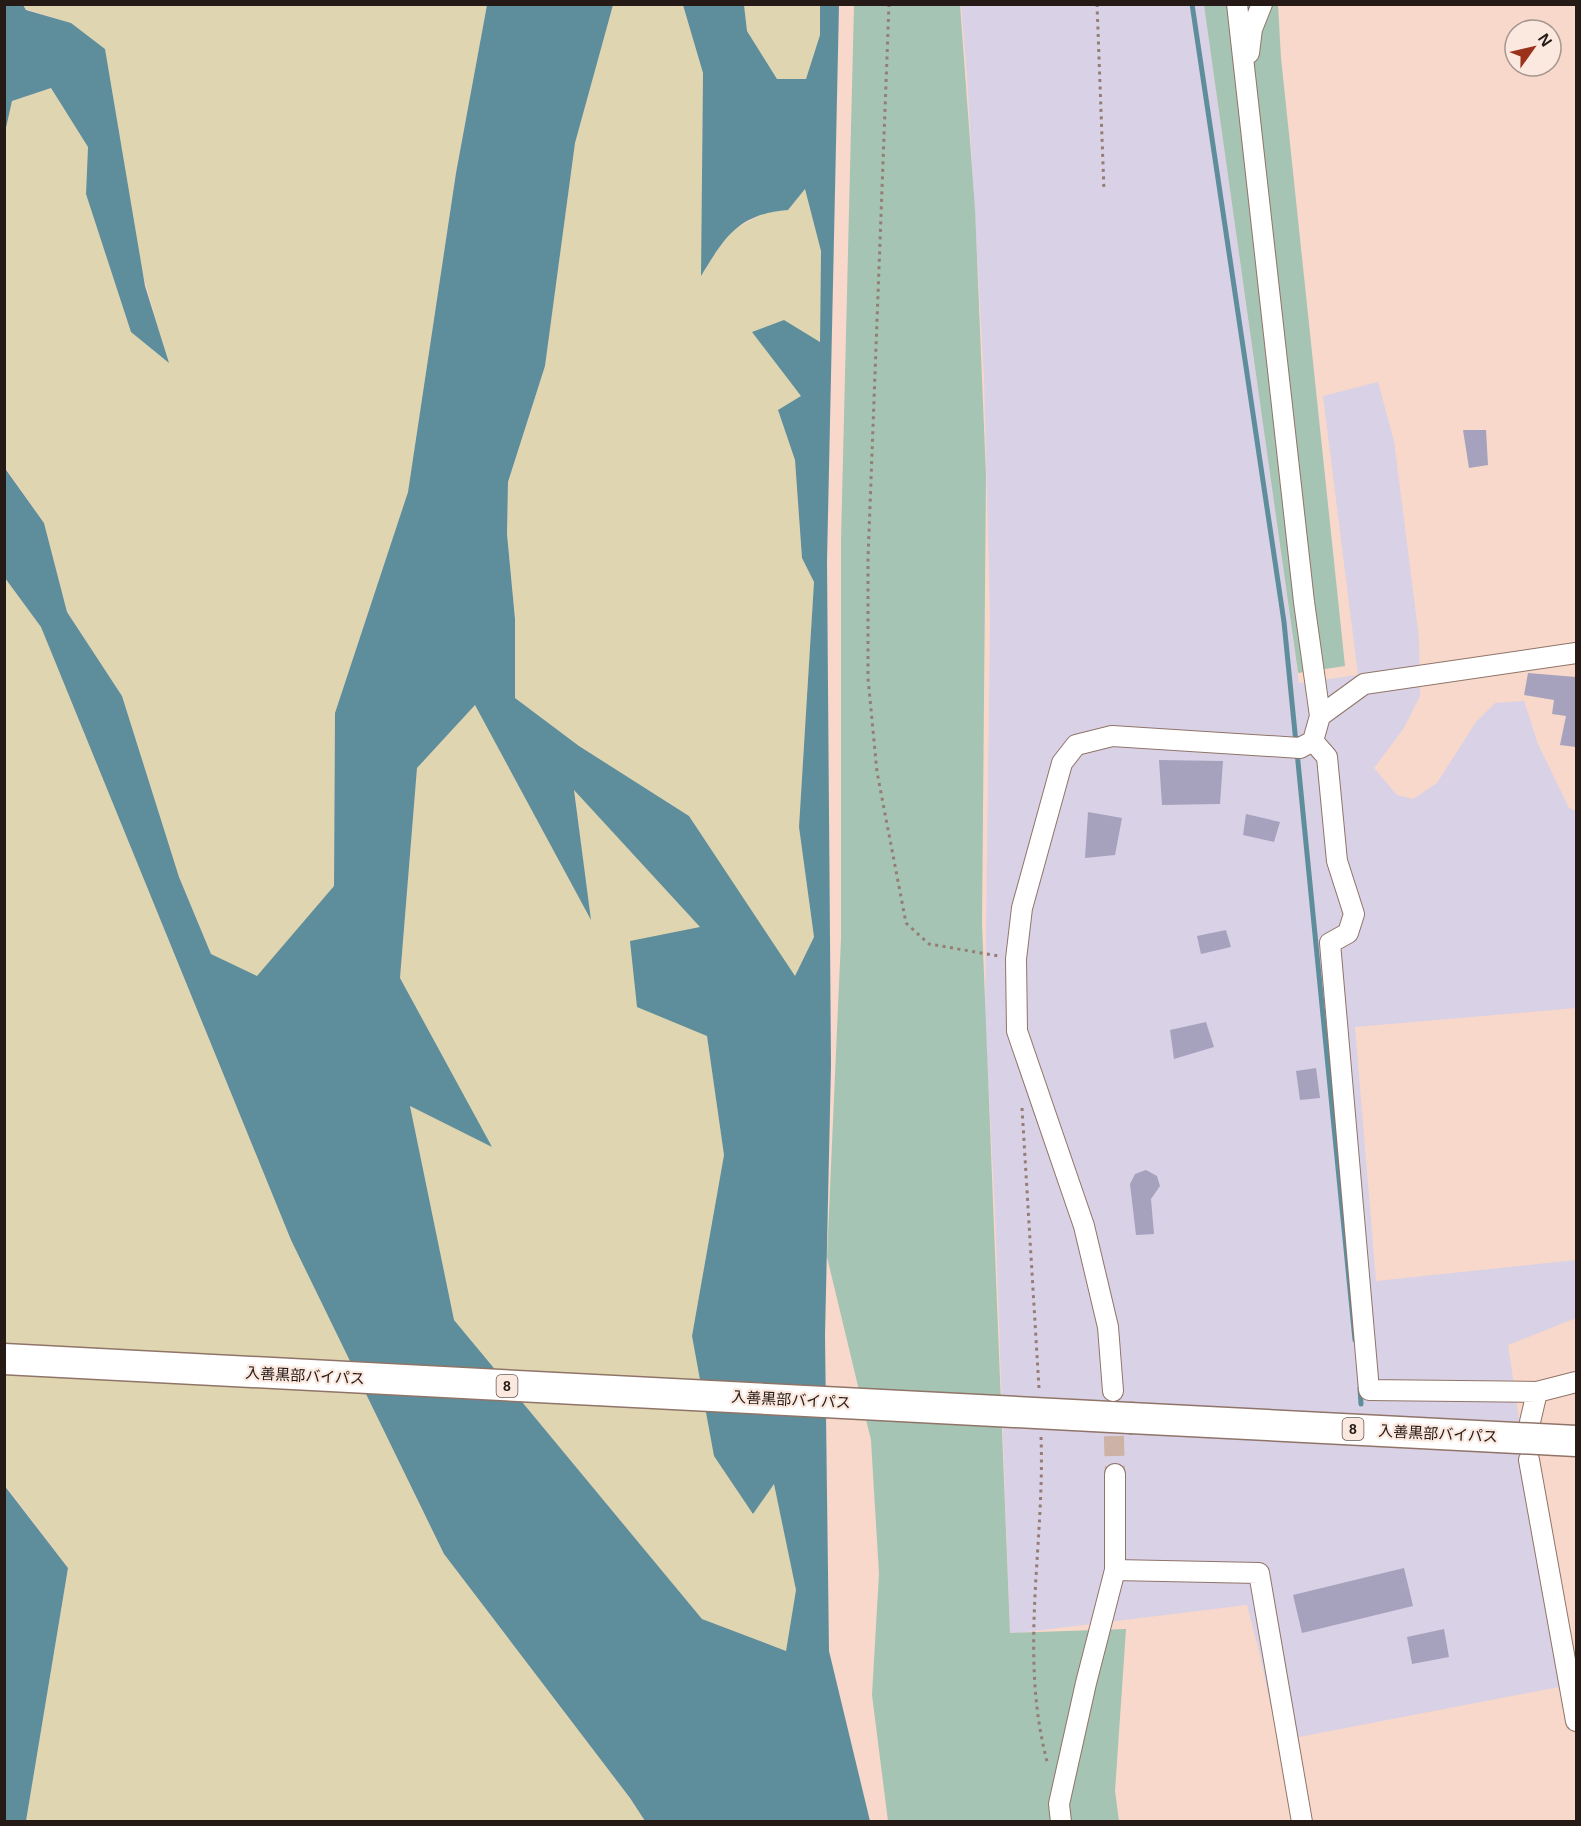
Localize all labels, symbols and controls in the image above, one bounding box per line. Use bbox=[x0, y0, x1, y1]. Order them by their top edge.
north arrow bbox=[1503, 18, 1563, 78]
text: N bbox=[1535, 30, 1555, 49]
street label: 入善黒部バイパス bbox=[245, 1364, 365, 1387]
road number: 8 bbox=[496, 1375, 518, 1397]
street label: 入善黒部バイパス bbox=[731, 1388, 851, 1411]
road number: 8 bbox=[1342, 1418, 1364, 1440]
street label: 入善黒部バイパス bbox=[1378, 1422, 1498, 1445]

